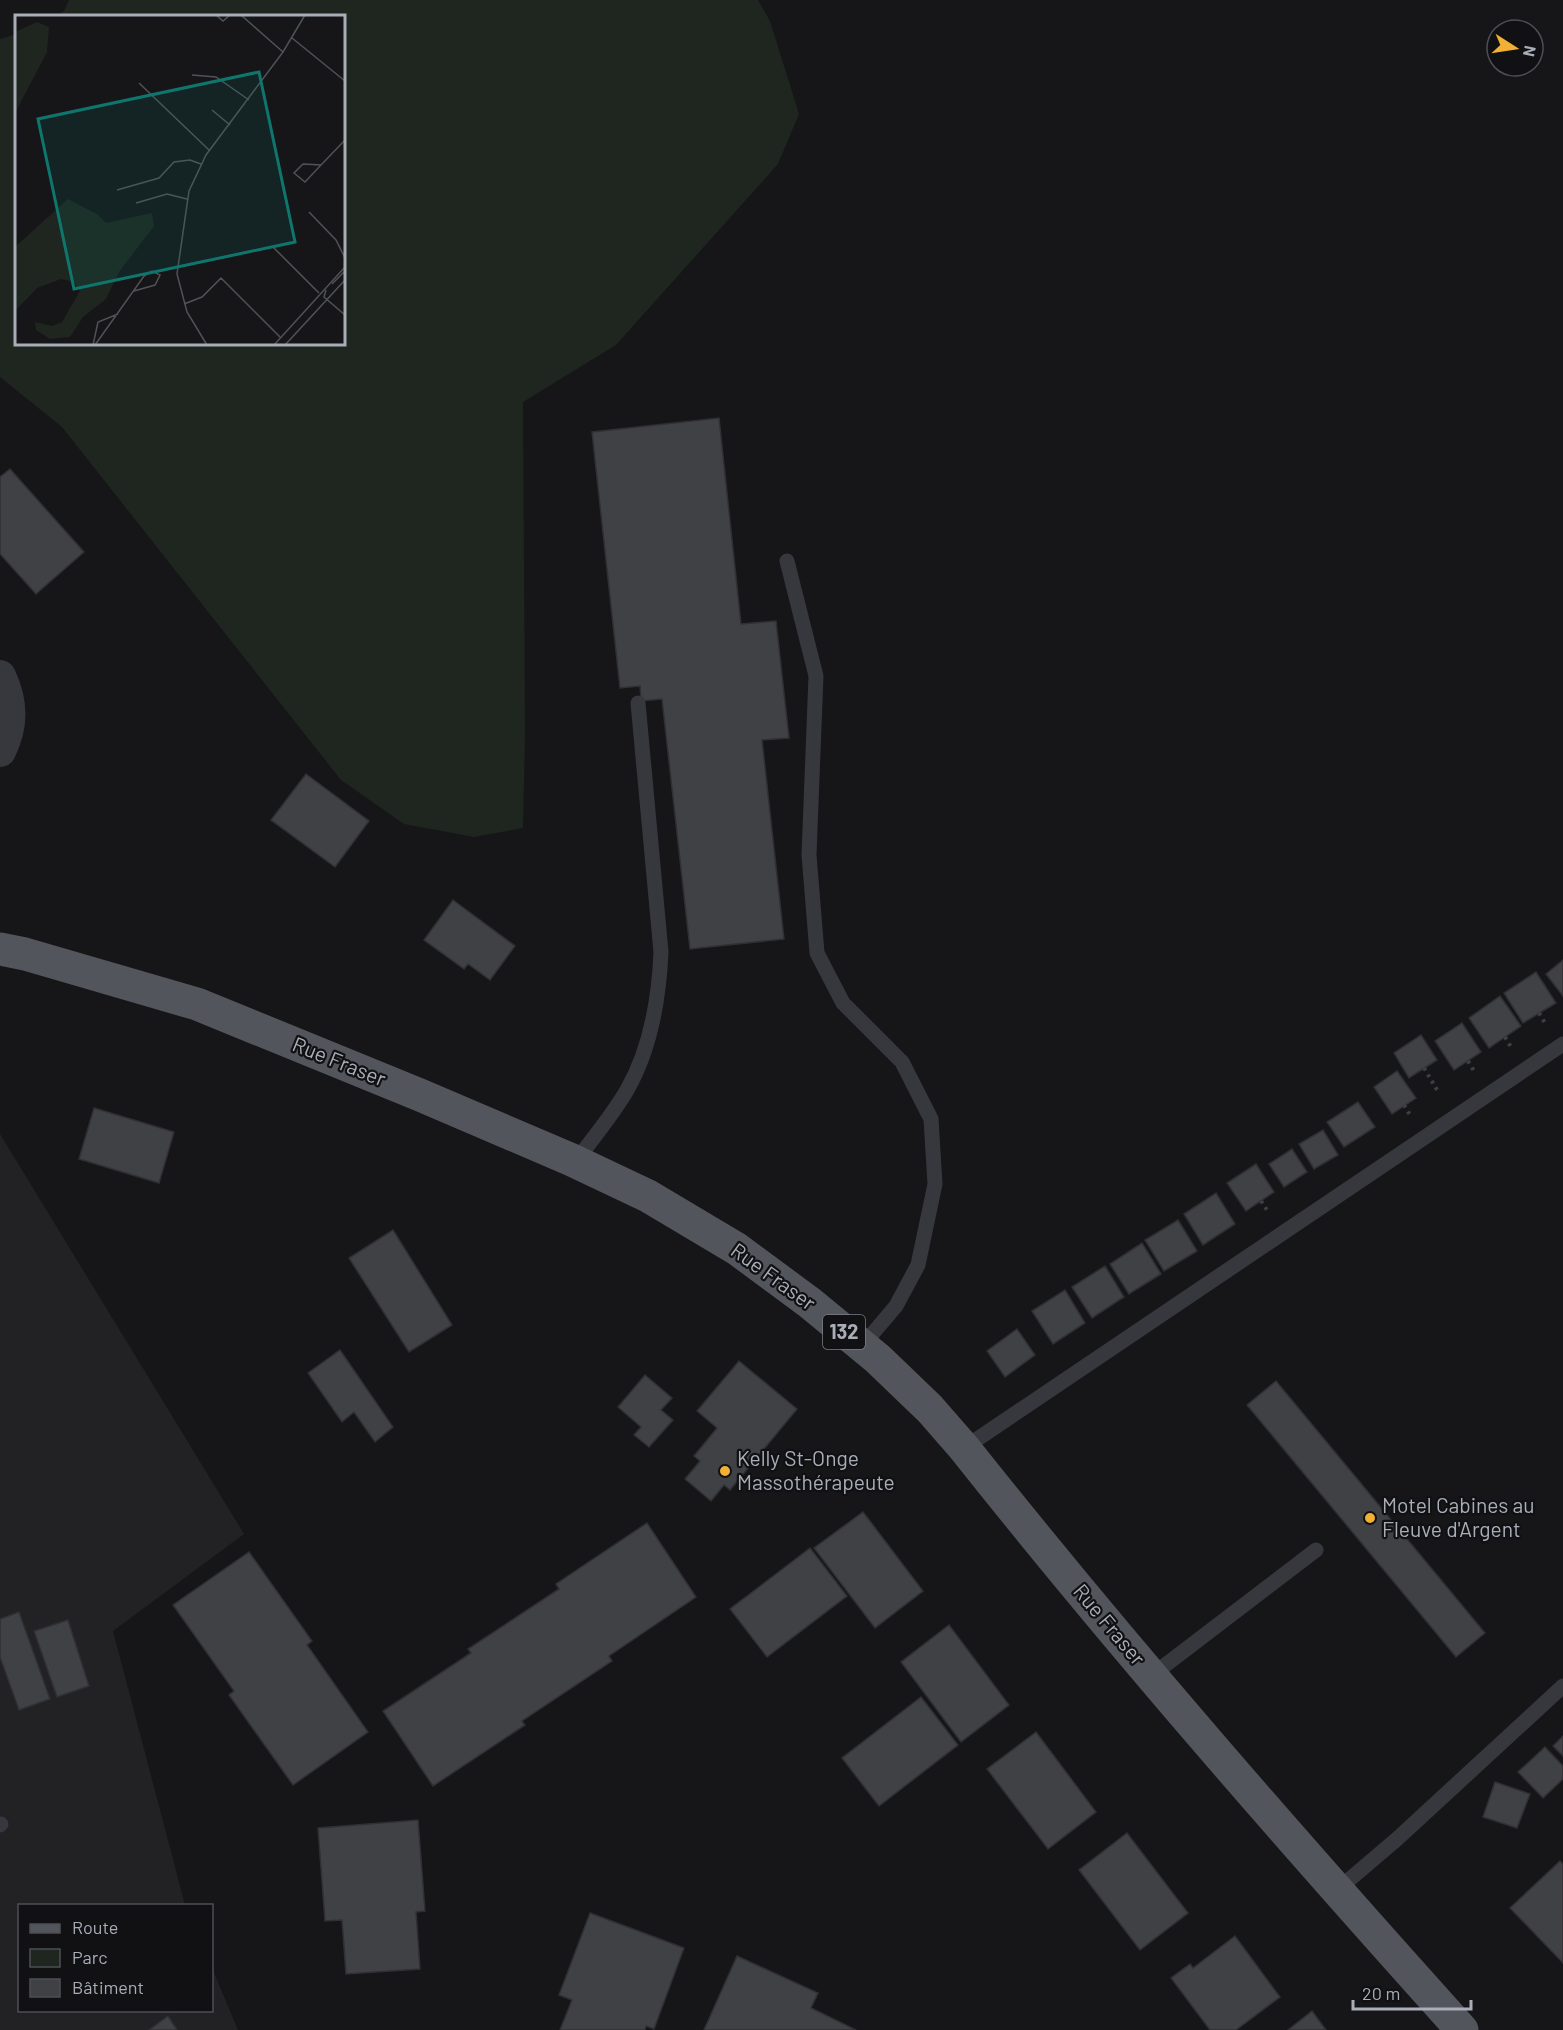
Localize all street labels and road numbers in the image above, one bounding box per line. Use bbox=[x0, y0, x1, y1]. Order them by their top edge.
street label: Rue Fraser bbox=[289, 1031, 390, 1091]
street label: Rue Fraser bbox=[727, 1237, 821, 1315]
road number: 132 bbox=[823, 1315, 865, 1349]
street label: Rue Fraser bbox=[1069, 1578, 1152, 1670]

